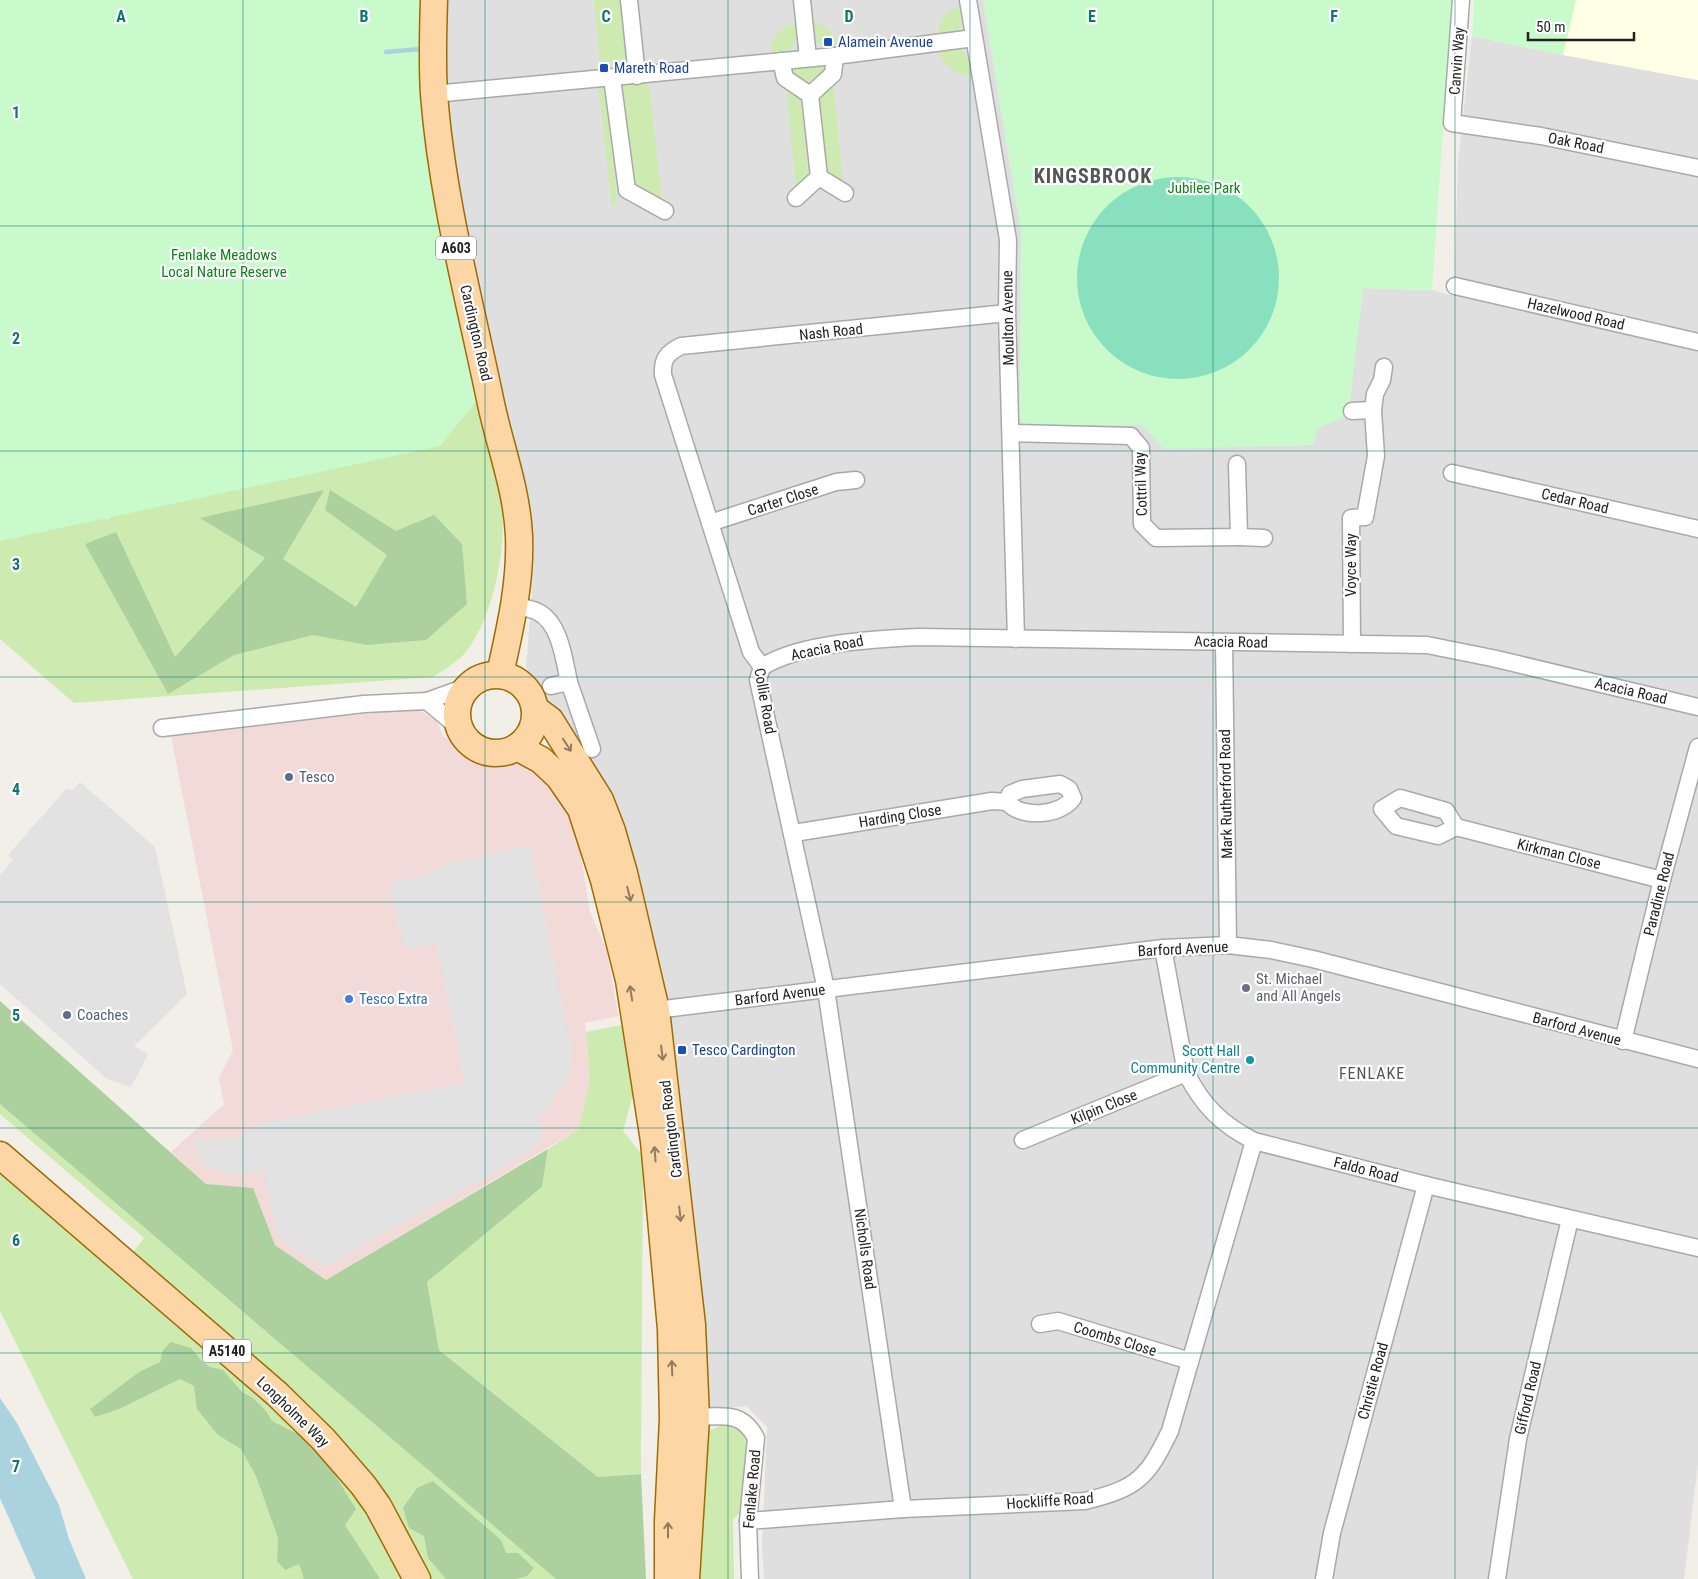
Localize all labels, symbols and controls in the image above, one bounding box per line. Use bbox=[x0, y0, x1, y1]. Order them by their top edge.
text: A bbox=[116, 7, 126, 26]
text: B bbox=[360, 7, 369, 26]
text: C bbox=[601, 7, 611, 26]
text: D bbox=[844, 7, 854, 26]
text: E bbox=[1088, 7, 1096, 26]
text: F bbox=[1330, 7, 1338, 26]
scale bar bbox=[1528, 10, 1634, 42]
text: 50 m bbox=[1536, 18, 1566, 36]
street label: Canvin Way bbox=[1446, 26, 1468, 96]
place label: Alamein Avenue bbox=[838, 33, 933, 51]
marker: Alamein Avenue bbox=[822, 36, 834, 48]
place label: Mareth Road bbox=[614, 59, 689, 77]
marker: Mareth Road bbox=[598, 62, 610, 74]
text: 1 bbox=[12, 103, 20, 122]
street label: Oak Road bbox=[1547, 129, 1605, 157]
district label: KINGSBROOK bbox=[1034, 164, 1152, 188]
park label: Jubilee Park bbox=[1167, 179, 1241, 197]
road number: A603 bbox=[436, 237, 476, 260]
park label: Fenlake Meadows Local Nature Reserve bbox=[161, 246, 287, 281]
street label: Moulton Avenue bbox=[998, 270, 1018, 366]
street label: Cardington Road bbox=[456, 283, 496, 383]
street label: Hazelwood Road bbox=[1526, 294, 1626, 334]
street label: Nash Road bbox=[798, 320, 864, 344]
text: 2 bbox=[12, 329, 20, 348]
street label: Cottril Way bbox=[1131, 452, 1151, 516]
street label: Carter Close bbox=[745, 480, 821, 520]
street label: Cedar Road bbox=[1540, 485, 1610, 517]
street label: Voyce Way bbox=[1342, 533, 1360, 597]
text: 3 bbox=[12, 555, 20, 574]
street label: Acacia Road bbox=[789, 632, 865, 664]
street label: Acacia Road bbox=[1194, 632, 1268, 652]
street label: Collie Road bbox=[750, 666, 780, 736]
street label: Acacia Road bbox=[1593, 674, 1669, 708]
street label: Mark Rutherford Road bbox=[1216, 729, 1236, 859]
one-way arrow bbox=[561, 738, 572, 752]
place label: Tesco bbox=[299, 768, 334, 786]
marker: Tesco bbox=[283, 771, 295, 783]
text: 4 bbox=[12, 780, 20, 799]
street label: Harding Close bbox=[857, 801, 943, 831]
street label: Kirkman Close bbox=[1515, 835, 1603, 873]
street label: Paradine Road bbox=[1640, 850, 1678, 938]
one-way arrow bbox=[625, 885, 634, 901]
street label: Barford Avenue bbox=[1137, 938, 1229, 960]
place label: St. Michael and All Angels bbox=[1256, 970, 1341, 1005]
street label: Barford Avenue bbox=[734, 981, 826, 1009]
marker: St. Michael and All Angels bbox=[1240, 982, 1252, 994]
one-way arrow bbox=[625, 985, 635, 1001]
place label: Tesco Extra bbox=[359, 990, 428, 1008]
marker: Tesco Extra bbox=[343, 993, 355, 1005]
text: 5 bbox=[12, 1006, 20, 1025]
place label: Coaches bbox=[77, 1006, 128, 1024]
marker: Coaches bbox=[61, 1009, 73, 1021]
street label: Barford Avenue bbox=[1531, 1009, 1623, 1049]
place label: Tesco Cardington bbox=[692, 1041, 796, 1059]
place label: Scott Hall Community Centre bbox=[1131, 1042, 1240, 1077]
one-way arrow bbox=[657, 1044, 667, 1060]
marker: Tesco Cardington bbox=[676, 1044, 688, 1056]
marker: Scott Hall Community Centre bbox=[1244, 1054, 1256, 1066]
district label: FENLAKE bbox=[1339, 1064, 1405, 1083]
street label: Cardington Road bbox=[656, 1079, 686, 1179]
street label: Kilpin Close bbox=[1068, 1086, 1140, 1128]
one-way arrow bbox=[650, 1146, 660, 1162]
street label: Faldo Road bbox=[1332, 1153, 1400, 1187]
one-way arrow bbox=[675, 1206, 685, 1222]
street label: Nicholls Road bbox=[850, 1207, 880, 1291]
text: 6 bbox=[12, 1231, 20, 1250]
street label: Coombs Close bbox=[1071, 1318, 1159, 1360]
road number: A5140 bbox=[203, 1340, 251, 1362]
street label: Christie Road bbox=[1354, 1340, 1392, 1422]
one-way arrow bbox=[667, 1360, 676, 1376]
street label: Gifford Road bbox=[1511, 1360, 1545, 1436]
street label: Longholme Way bbox=[253, 1373, 333, 1451]
street label: Fenlake Road bbox=[740, 1449, 764, 1529]
text: 7 bbox=[12, 1457, 20, 1476]
street label: Hockliffe Road bbox=[1006, 1489, 1094, 1513]
one-way arrow bbox=[663, 1523, 673, 1539]

